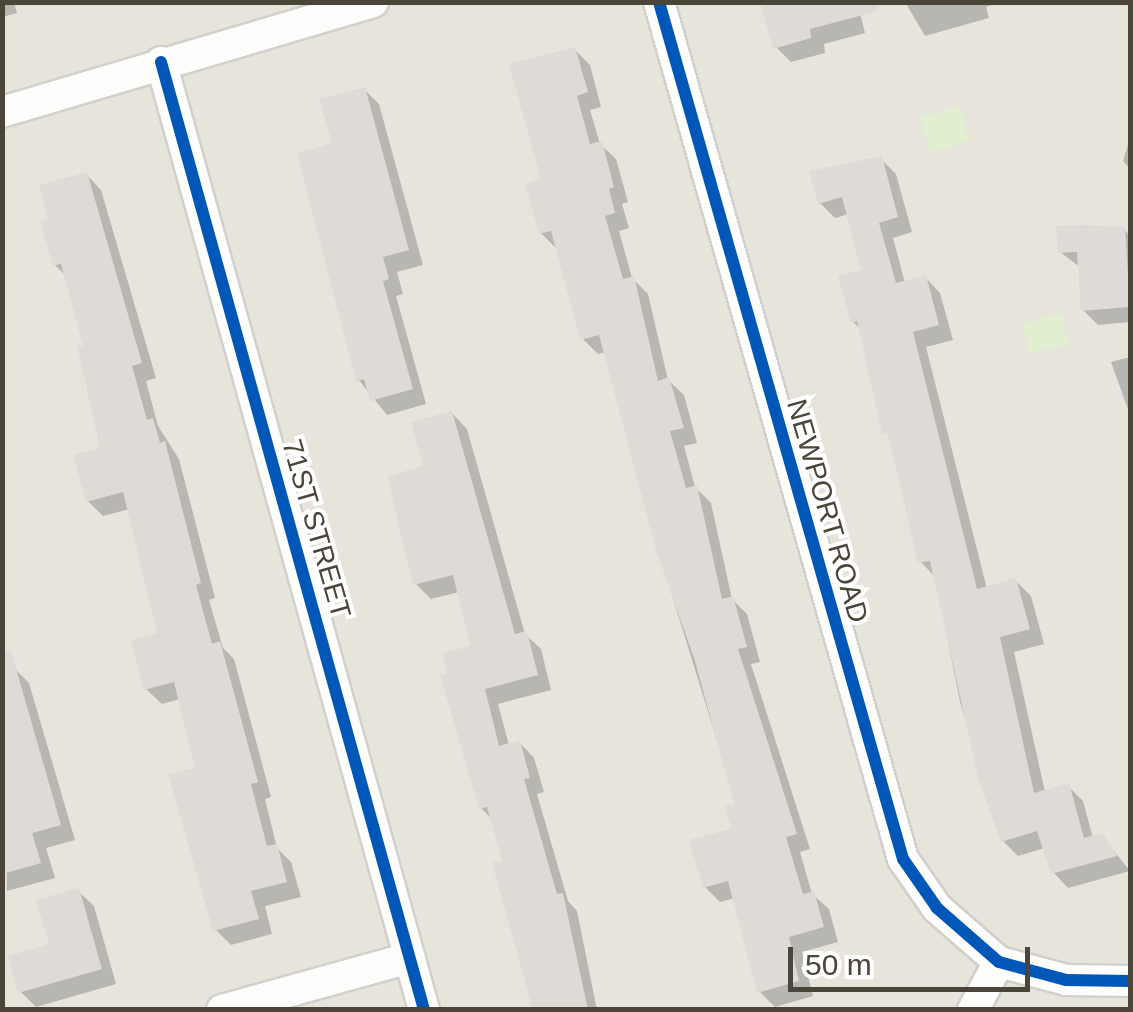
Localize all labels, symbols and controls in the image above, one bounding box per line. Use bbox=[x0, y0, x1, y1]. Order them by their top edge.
street label: NEWPORT ROAD bbox=[779, 395, 875, 627]
street label: 71ST STREET bbox=[274, 435, 358, 623]
scale bar bbox=[793, 927, 1036, 989]
text: 50 m bbox=[805, 948, 872, 981]

